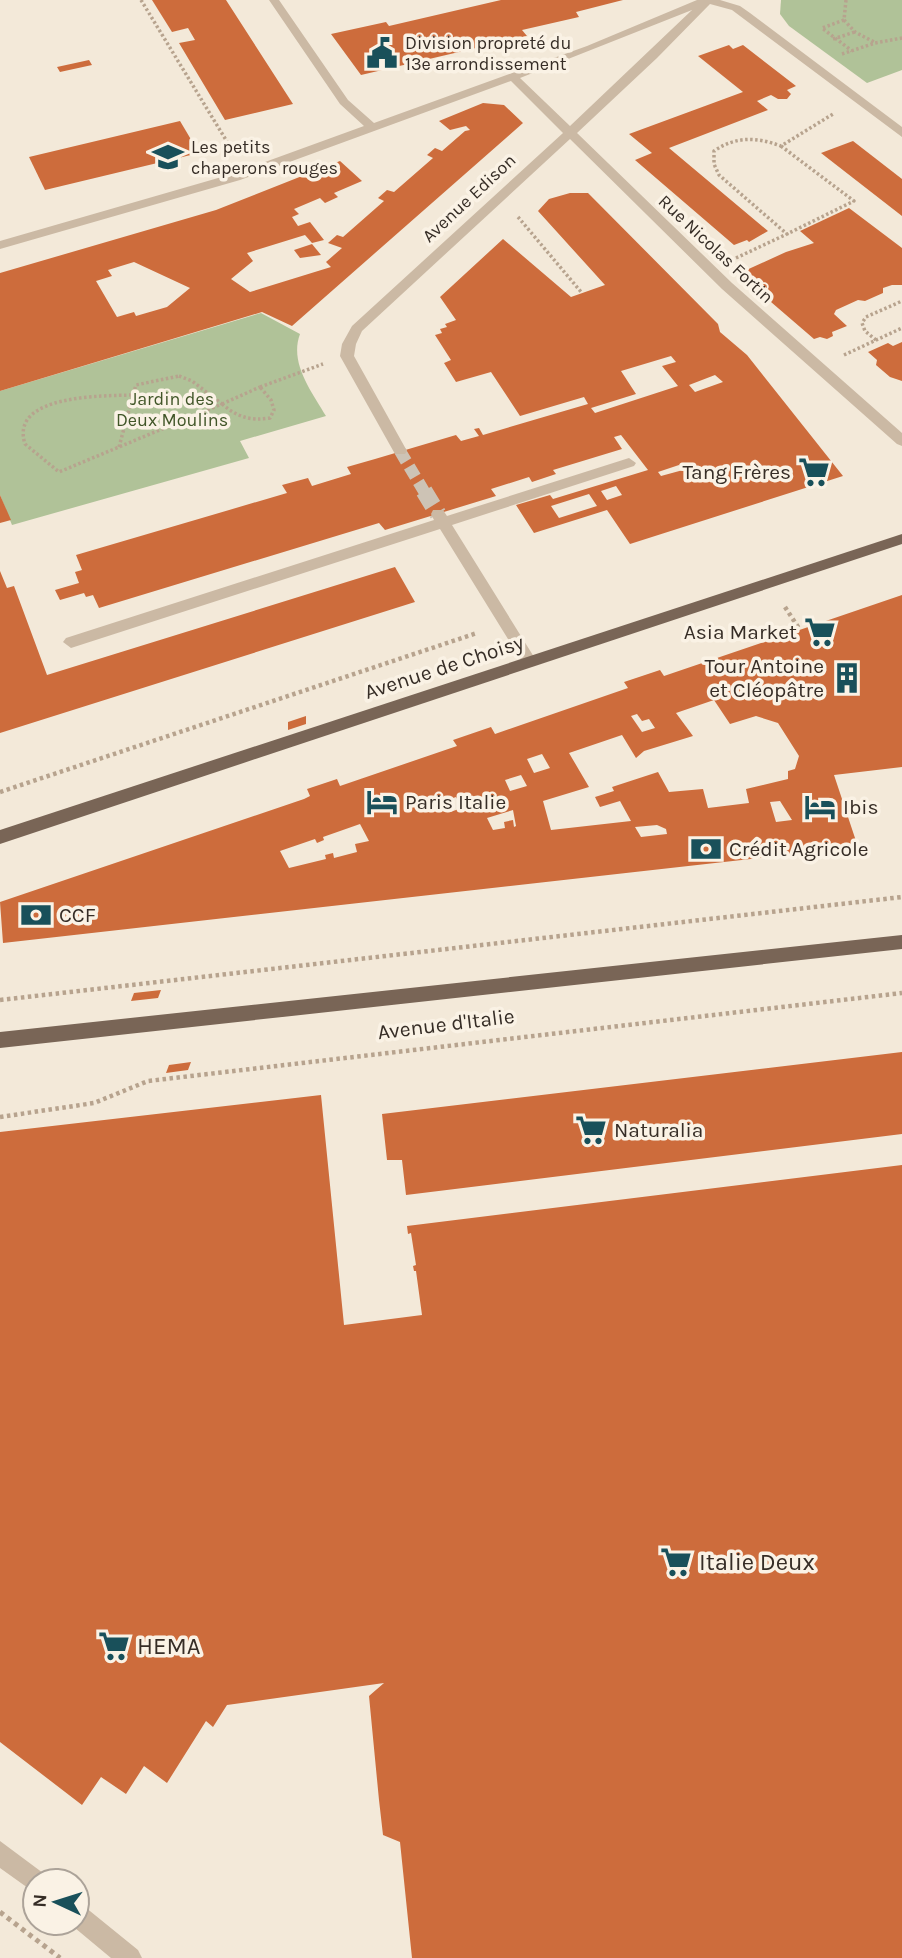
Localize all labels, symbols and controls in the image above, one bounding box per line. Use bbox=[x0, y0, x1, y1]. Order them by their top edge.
place label: Division propreté du 13e arrondissement bbox=[405, 32, 571, 75]
public building icon: Division propreté du 13e arrondissement bbox=[365, 36, 399, 70]
place label: Les petits chaperons rouges bbox=[191, 136, 338, 179]
school or university icon: Les petits chaperons rouges bbox=[151, 140, 185, 174]
street label: Avenue Edison bbox=[418, 149, 520, 247]
street label: Rue Nicolas Fortin bbox=[654, 190, 778, 308]
park label: Jardin des Deux Moulins bbox=[116, 388, 228, 431]
supermarket icon: Tang Frères bbox=[797, 455, 831, 489]
place label: Tang Frères bbox=[682, 460, 791, 484]
supermarket icon: Asia Market bbox=[803, 615, 837, 649]
place label: Asia Market bbox=[684, 620, 797, 644]
street label: Avenue de Choisy bbox=[361, 630, 527, 704]
place label: Tour Antoine et Cléopâtre bbox=[705, 654, 824, 702]
building icon: Tour Antoine et Cléopâtre bbox=[830, 661, 864, 695]
hotel icon: Paris Italie bbox=[365, 785, 399, 819]
place label: Paris Italie bbox=[405, 790, 506, 814]
hotel icon: Ibis bbox=[803, 790, 837, 824]
place label: Ibis bbox=[843, 795, 879, 819]
bank icon: Crédit Agricole bbox=[689, 832, 723, 866]
place label: Crédit Agricole bbox=[729, 837, 869, 861]
bank icon: CCF bbox=[19, 898, 53, 932]
place label: CCF bbox=[59, 903, 96, 927]
street label: Avenue d'Italie bbox=[376, 1004, 516, 1044]
supermarket icon: Naturalia bbox=[574, 1113, 608, 1147]
place label: Naturalia bbox=[614, 1118, 703, 1142]
supermarket icon: Italie Deux bbox=[659, 1545, 693, 1579]
place label: Italie Deux bbox=[699, 1548, 815, 1576]
supermarket icon: HEMA bbox=[97, 1629, 131, 1663]
place label: HEMA bbox=[137, 1632, 201, 1660]
north arrow bbox=[21, 1867, 91, 1937]
text: N bbox=[29, 1893, 51, 1908]

